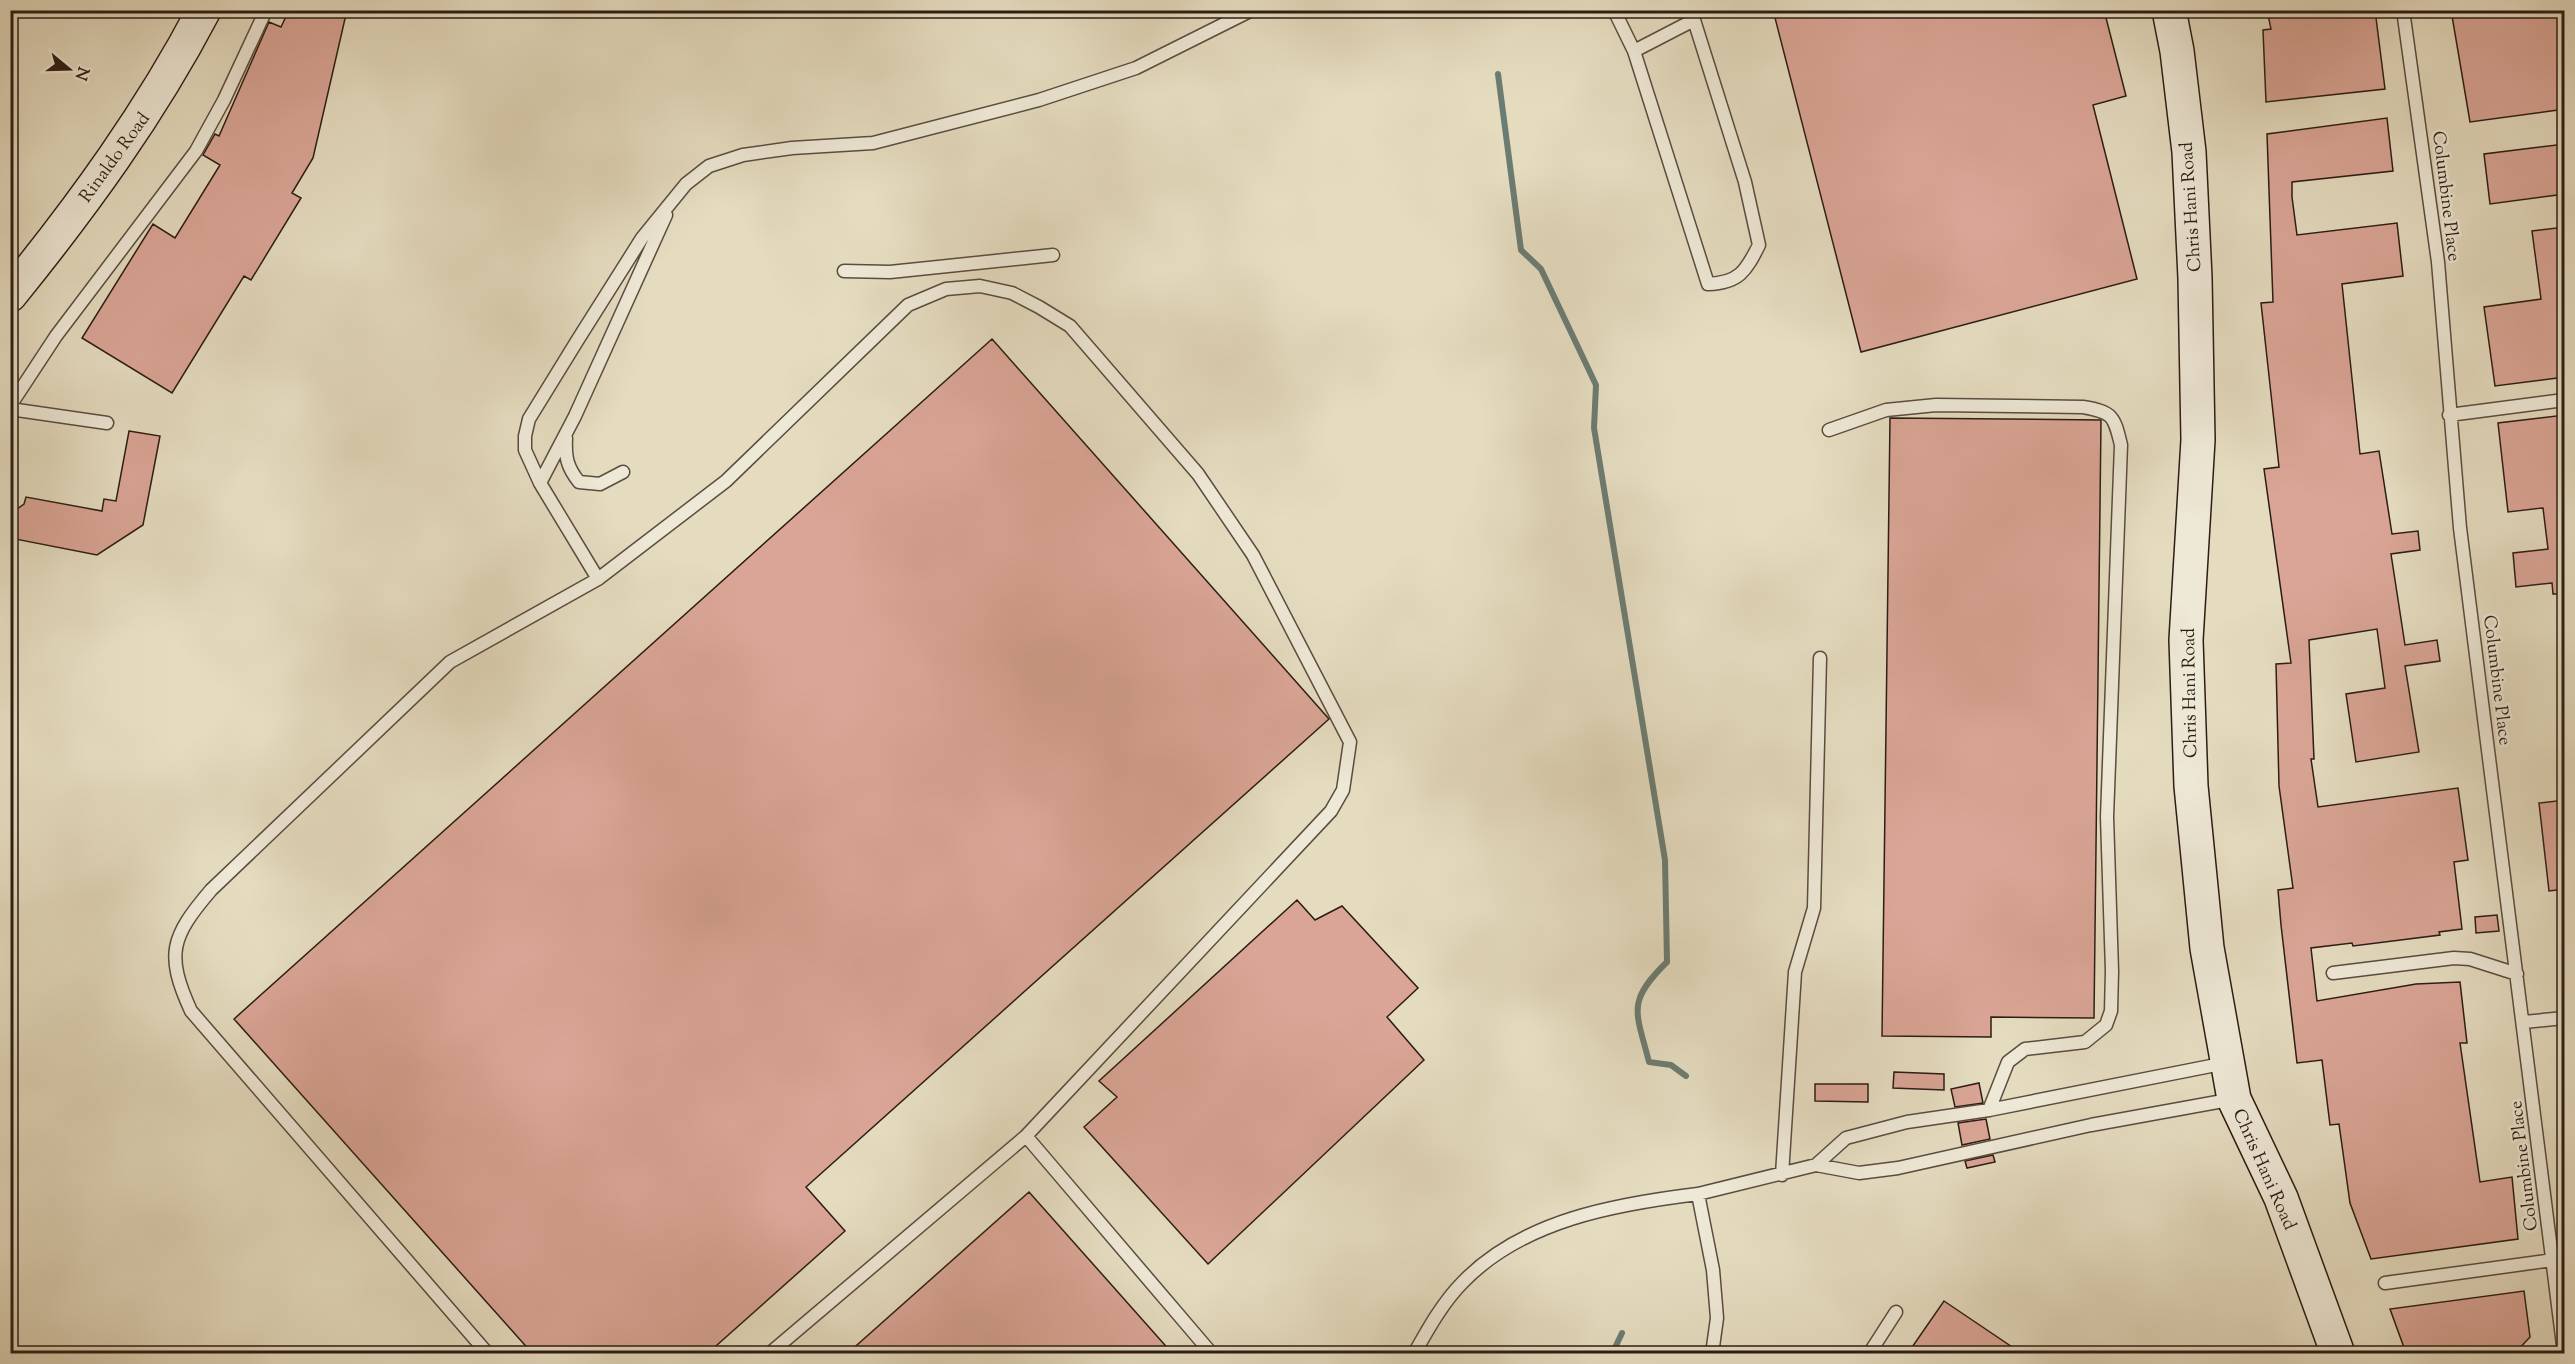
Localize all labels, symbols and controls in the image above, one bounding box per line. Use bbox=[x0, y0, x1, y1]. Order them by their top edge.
north arrow bbox=[39, 39, 99, 99]
text: N bbox=[68, 63, 94, 83]
street label: Rinaldo Road bbox=[74, 108, 157, 209]
street label: Columbine Place bbox=[2424, 130, 2466, 263]
street label: Chris Hani Road bbox=[2174, 141, 2210, 273]
street label: Columbine Place bbox=[2475, 614, 2517, 747]
street label: Chris Hani Road bbox=[2177, 628, 2205, 758]
street label: Columbine Place bbox=[2504, 1099, 2546, 1232]
street label: Chris Hani Road bbox=[2225, 1105, 2302, 1235]

